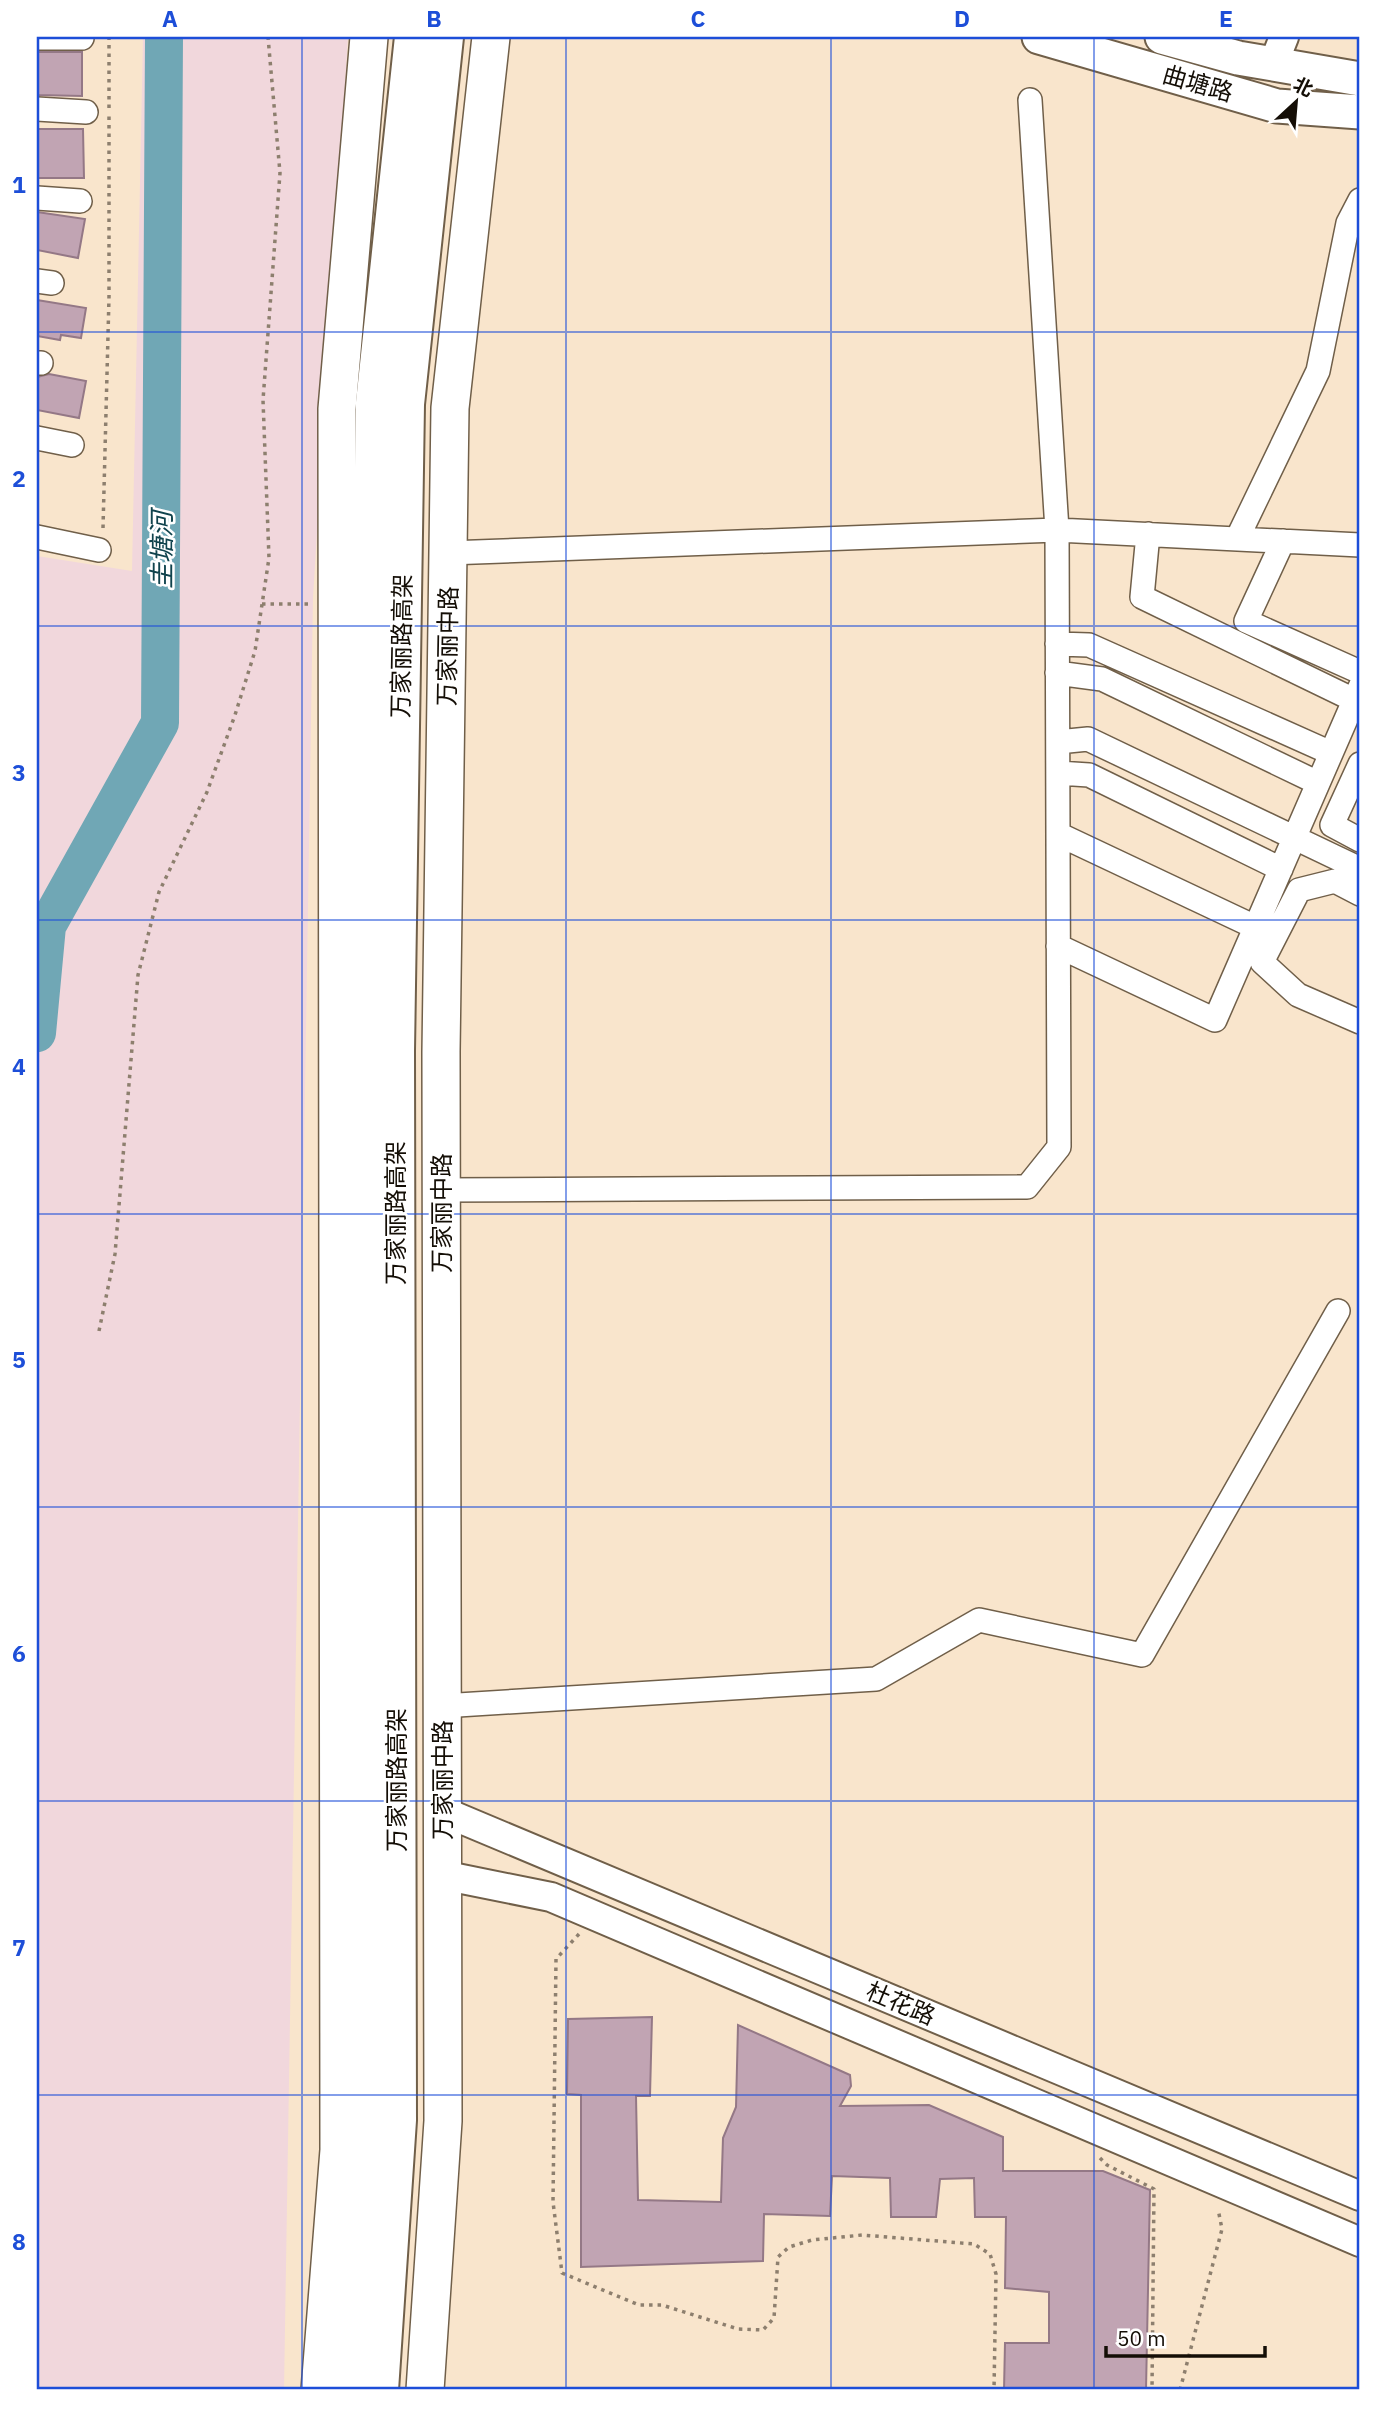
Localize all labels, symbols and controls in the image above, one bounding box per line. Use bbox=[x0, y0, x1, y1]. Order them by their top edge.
text: A bbox=[162, 3, 178, 33]
text: B bbox=[426, 3, 442, 33]
text: C bbox=[691, 3, 706, 33]
text: D bbox=[954, 3, 970, 33]
text: E bbox=[1219, 3, 1233, 33]
street label: 曲塘路 bbox=[1159, 58, 1237, 108]
north arrow bbox=[1260, 66, 1330, 136]
text: 北 bbox=[1290, 72, 1317, 102]
text: 1 bbox=[12, 169, 26, 199]
text: 2 bbox=[12, 463, 26, 493]
water label: 圭塘河 bbox=[144, 506, 178, 589]
street label: 万家丽路高架 bbox=[384, 574, 418, 718]
street label: 万家丽中路 bbox=[430, 586, 464, 706]
text: 3 bbox=[12, 757, 26, 787]
text: 4 bbox=[12, 1051, 26, 1081]
street label: 万家丽路高架 bbox=[379, 1141, 411, 1285]
street label: 万家丽中路 bbox=[425, 1153, 457, 1273]
text: 5 bbox=[12, 1344, 26, 1374]
text: 6 bbox=[12, 1638, 26, 1668]
street label: 万家丽路高架 bbox=[380, 1708, 412, 1852]
street label: 万家丽中路 bbox=[426, 1720, 458, 1840]
text: 7 bbox=[12, 1932, 26, 1962]
street label: 杜花路 bbox=[862, 1974, 940, 2032]
text: 8 bbox=[12, 2226, 26, 2256]
scale bar bbox=[1106, 2315, 1266, 2359]
text: 50 m bbox=[1117, 2324, 1166, 2352]

